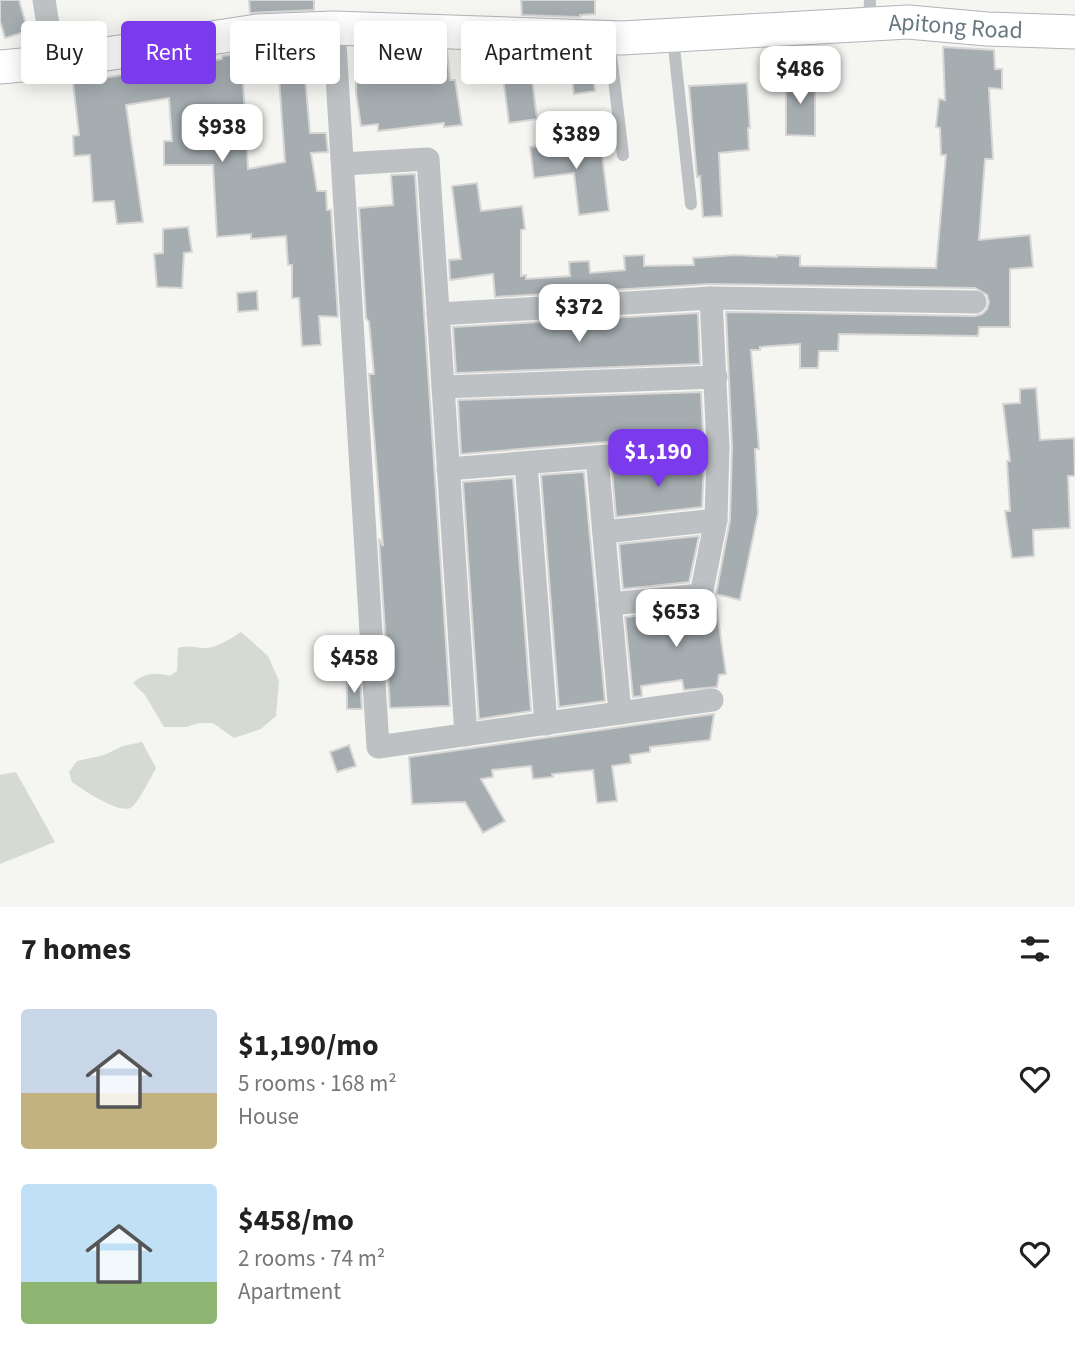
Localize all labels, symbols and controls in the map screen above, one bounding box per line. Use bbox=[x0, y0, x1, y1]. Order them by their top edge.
street label: Apitong Road bbox=[887, 4, 1023, 48]
chip: Buy bbox=[21, 21, 107, 84]
chip: Rent bbox=[121, 21, 216, 84]
chip: Filters bbox=[230, 21, 340, 84]
chip: New bbox=[354, 21, 447, 84]
chip: Apartment bbox=[461, 21, 616, 84]
pin: $486 bbox=[759, 46, 841, 106]
text: $486 bbox=[776, 52, 824, 85]
pin: $938 bbox=[181, 104, 263, 164]
text: $938 bbox=[198, 110, 246, 143]
pin: $389 bbox=[535, 111, 617, 171]
text: $389 bbox=[552, 117, 600, 150]
pin: $372 bbox=[538, 284, 620, 344]
text: $372 bbox=[555, 290, 603, 323]
pin: $1,190 bbox=[601, 430, 715, 489]
text: $1,190 bbox=[624, 435, 692, 468]
pin: $653 bbox=[635, 590, 717, 649]
text: $653 bbox=[652, 595, 700, 628]
pin: $458 bbox=[313, 636, 395, 695]
text: $458 bbox=[330, 641, 378, 674]
text: 7 homes bbox=[21, 928, 131, 971]
icon: filters bbox=[1016, 930, 1054, 968]
text: $1,190/mo bbox=[238, 1024, 379, 1067]
icon: home bbox=[77, 1037, 161, 1121]
icon: heart bbox=[1016, 1060, 1054, 1098]
text: 5 rooms · 168 m² bbox=[238, 1067, 397, 1100]
text: House bbox=[238, 1100, 299, 1133]
text: $458/mo bbox=[238, 1199, 354, 1242]
icon: home bbox=[77, 1212, 161, 1296]
icon: heart bbox=[1016, 1235, 1054, 1273]
text: 2 rooms · 74 m² bbox=[238, 1242, 385, 1275]
text: Apartment bbox=[238, 1275, 341, 1308]

